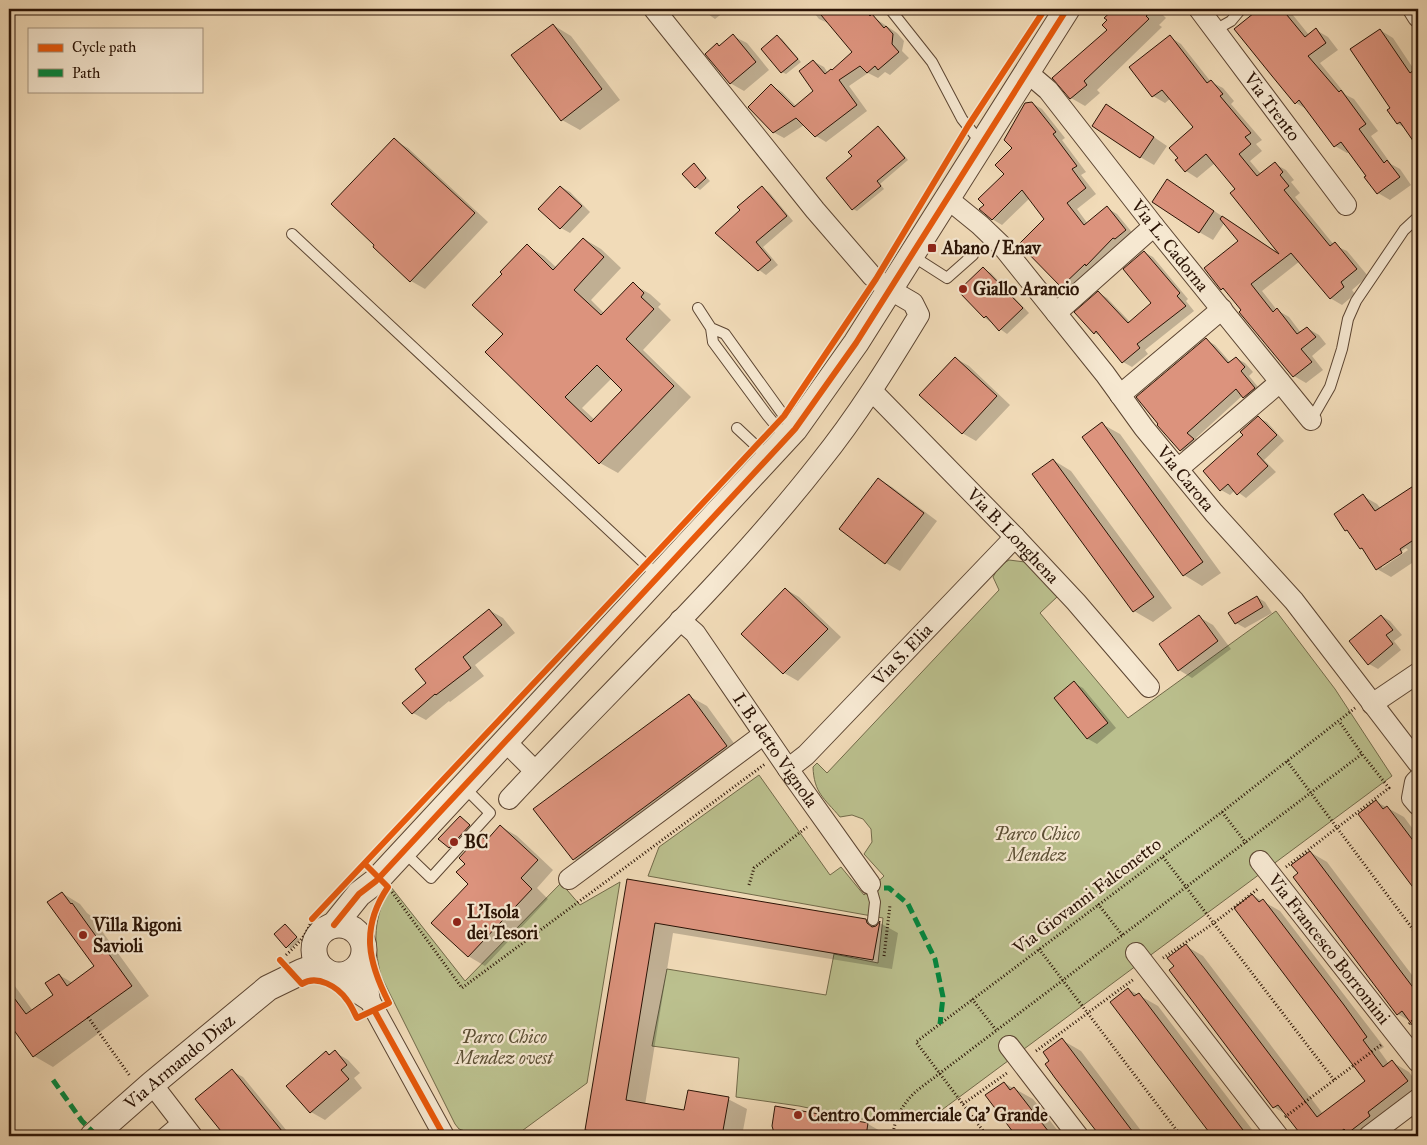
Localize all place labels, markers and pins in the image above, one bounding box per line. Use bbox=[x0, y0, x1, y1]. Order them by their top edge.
place label: Abano / Enav bbox=[941, 237, 1042, 259]
marker: Abano / Enav bbox=[926, 242, 938, 254]
place label: Giallo Arancio bbox=[973, 278, 1079, 300]
marker: Giallo Arancio bbox=[957, 283, 969, 295]
place label: BC bbox=[464, 831, 488, 853]
marker: BC bbox=[448, 836, 460, 848]
place label: L'Isola dei Tesori bbox=[467, 901, 539, 944]
place label: Villa Rigoni Savioli bbox=[92, 914, 183, 957]
marker: L'Isola dei Tesori bbox=[451, 916, 463, 928]
marker: Villa Rigoni Savioli bbox=[77, 929, 89, 941]
place label: Centro Commerciale Ca' Grande bbox=[808, 1104, 1048, 1126]
marker: Centro Commerciale Ca' Grande bbox=[792, 1109, 804, 1121]

